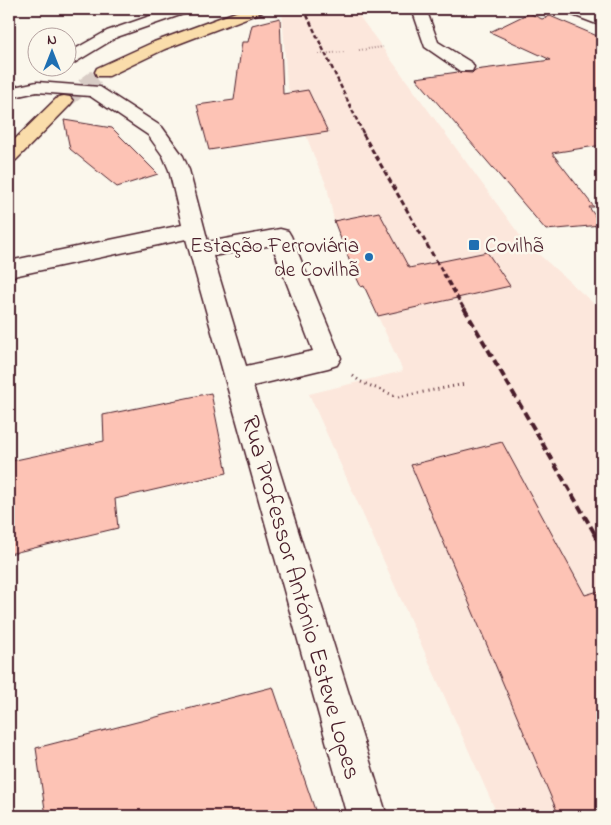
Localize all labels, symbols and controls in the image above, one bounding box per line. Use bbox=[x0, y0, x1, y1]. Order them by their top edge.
north arrow bbox=[28, 28, 78, 78]
text: N bbox=[47, 30, 57, 51]
place label: Estação Ferroviária de Covilhã bbox=[190, 232, 359, 286]
place label: Covilhã bbox=[485, 232, 544, 262]
marker: Covilhã bbox=[467, 238, 481, 252]
marker: Estação Ferroviária de Covilhã bbox=[363, 251, 375, 263]
street label: Rua Professor António Esteve Lopes bbox=[231, 412, 369, 784]

